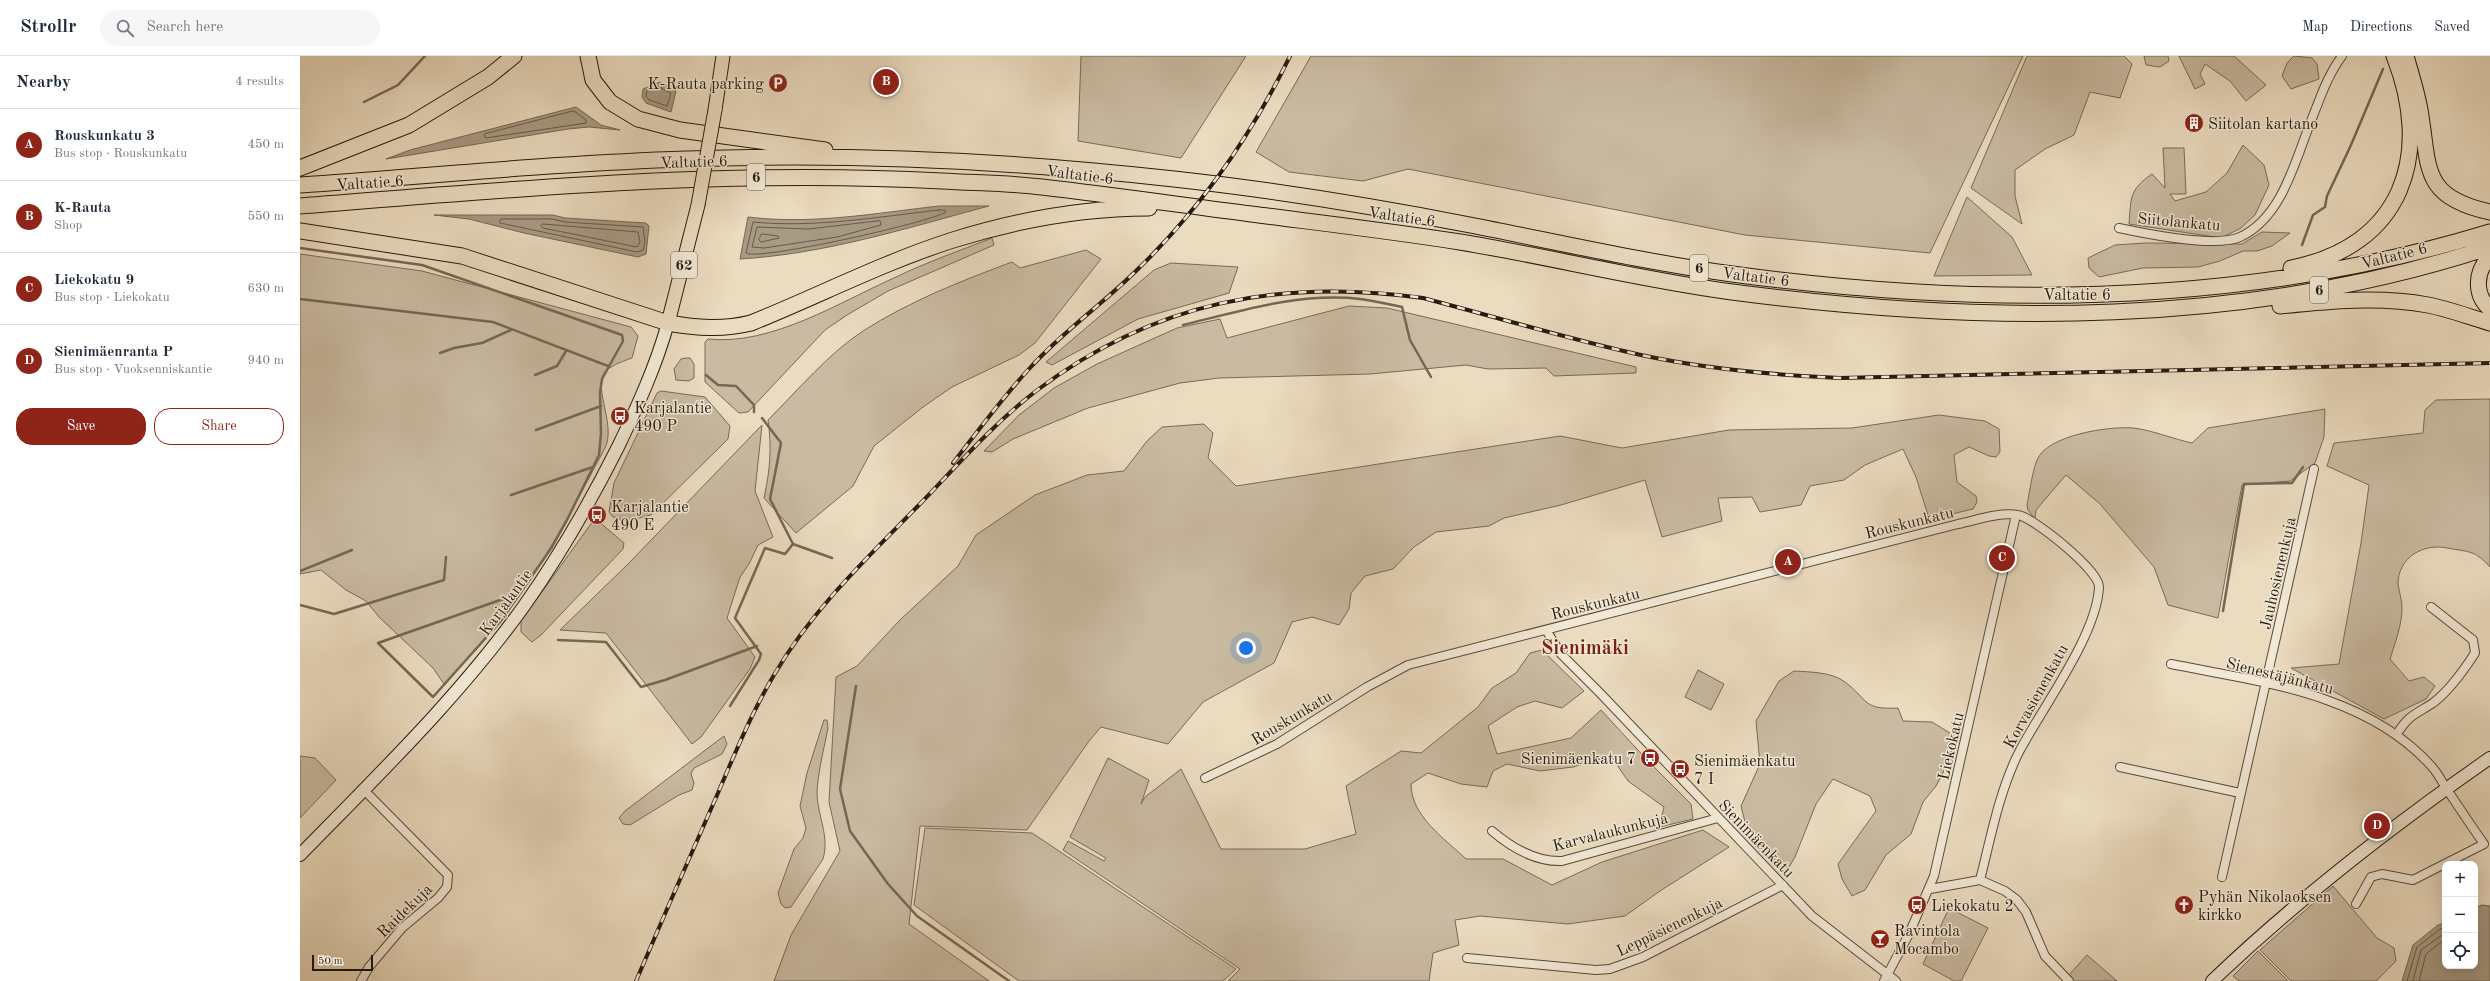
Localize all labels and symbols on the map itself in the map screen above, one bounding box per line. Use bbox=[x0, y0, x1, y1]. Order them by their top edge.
pin: B bbox=[873, 67, 899, 97]
parking icon: K-Rauta parking bbox=[767, 72, 789, 94]
place label: K-Rauta parking bbox=[647, 77, 764, 93]
building icon: Siitolan kartano bbox=[2183, 112, 2205, 134]
place label: Siitolan kartano bbox=[2208, 117, 2318, 133]
street label: Valtatie 6 bbox=[660, 154, 728, 172]
road number: 6 bbox=[747, 164, 765, 190]
street label: Valtatie 6 bbox=[1045, 164, 1114, 188]
street label: Valtatie 6 bbox=[336, 174, 405, 194]
street label: Valtatie 6 bbox=[1367, 205, 1436, 231]
street label: Siitolankatu bbox=[2137, 211, 2221, 235]
street label: Valtatie 6 bbox=[2360, 241, 2429, 273]
road number: 62 bbox=[671, 252, 697, 278]
road number: 6 bbox=[1690, 255, 1708, 281]
street label: Valtatie 6 bbox=[1721, 266, 1790, 290]
road number: 6 bbox=[2310, 277, 2328, 303]
street label: Valtatie 6 bbox=[2043, 288, 2111, 304]
place label: Karjalantie 490 P bbox=[634, 401, 712, 435]
bus stop icon: Karjalantie 490 P bbox=[609, 405, 631, 427]
place label: Karjalantie 490 E bbox=[611, 500, 689, 534]
bus stop icon: Karjalantie 490 E bbox=[586, 504, 608, 526]
street label: Rouskunkatu bbox=[1864, 505, 1956, 543]
street label: Jauhosienenkuja bbox=[2258, 516, 2300, 631]
pin: C bbox=[1989, 543, 2015, 573]
pin: A bbox=[1775, 547, 1801, 577]
street label: Karjalantie bbox=[477, 567, 536, 639]
street label: Rouskunkatu bbox=[1550, 586, 1642, 624]
your location bbox=[1236, 638, 1256, 658]
district label: Sienimäki bbox=[1541, 639, 1629, 659]
street label: Korvasienenkatu bbox=[2002, 642, 2072, 752]
street label: Sienestäjänkatu bbox=[2224, 656, 2335, 698]
street label: Rouskunkatu bbox=[1249, 688, 1335, 749]
street label: Liekokatu bbox=[1936, 711, 1968, 782]
bus stop icon: Sienimäenkatu 7 bbox=[1639, 747, 1661, 769]
place label: Sienimäenkatu 7 bbox=[1521, 752, 1636, 768]
place label: Sienimäenkatu 7 I bbox=[1694, 754, 1796, 788]
bus stop icon: Sienimäenkatu 7 I bbox=[1669, 758, 1691, 780]
street label: Sienimäenkatu bbox=[1715, 797, 1797, 882]
street label: Karvalaukunkuja bbox=[1551, 811, 1670, 855]
pin: D bbox=[2364, 811, 2390, 841]
street label: Raidekuja bbox=[375, 882, 436, 941]
place label: Pyhän Nikolaoksen kirkko bbox=[2198, 890, 2332, 924]
bus stop icon: Liekokatu 2 bbox=[1906, 894, 1928, 916]
church icon: Pyhän Nikolaoksen kirkko bbox=[2173, 894, 2195, 916]
street label: Leppäsienenkuja bbox=[1614, 895, 1725, 960]
place label: Liekokatu 2 bbox=[1931, 899, 2014, 915]
place label: Ravintola Mocambo bbox=[1894, 924, 1960, 958]
bar icon: Ravintola Mocambo bbox=[1869, 928, 1891, 950]
scale bar bbox=[312, 953, 373, 972]

